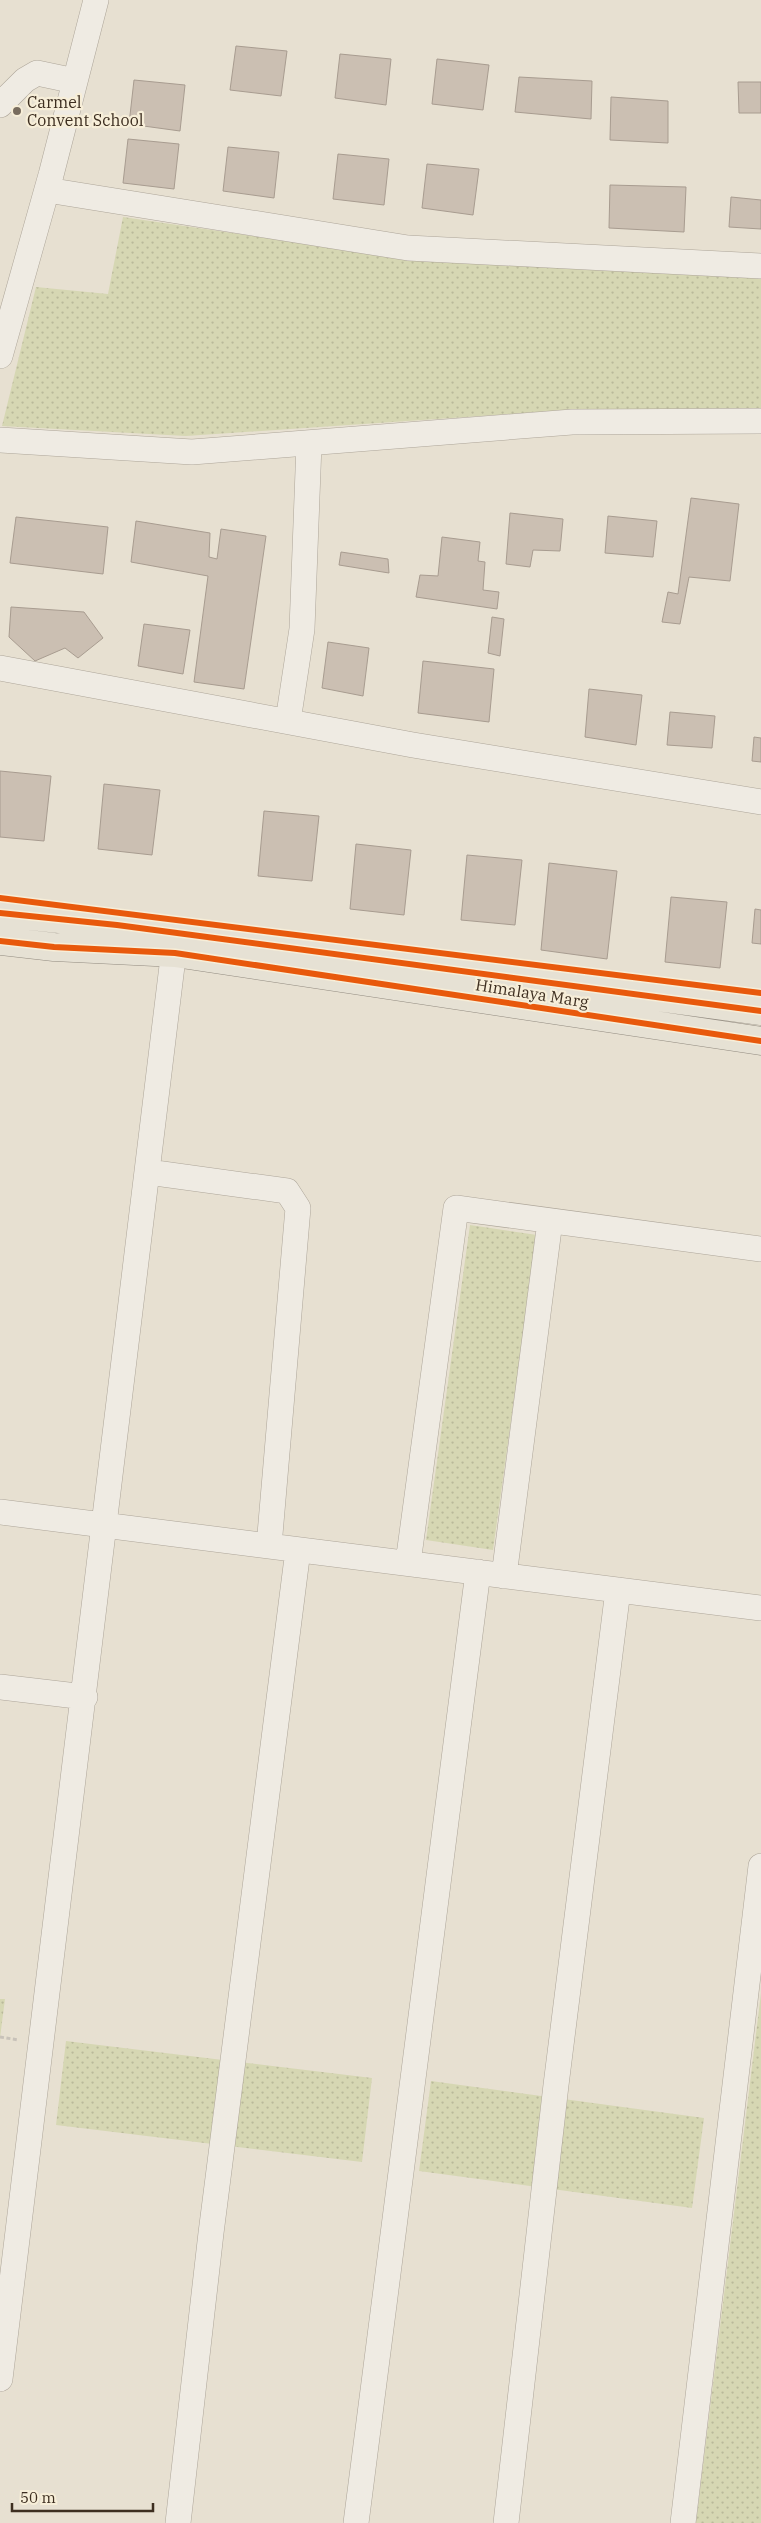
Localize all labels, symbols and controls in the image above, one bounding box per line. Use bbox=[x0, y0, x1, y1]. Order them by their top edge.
place label: Carmel Convent School bbox=[27, 92, 144, 130]
marker: Carmel Convent School bbox=[11, 105, 23, 117]
street label: Himalaya Marg bbox=[474, 974, 590, 1012]
scale bar bbox=[12, 2480, 154, 2512]
text: 50 m bbox=[20, 2488, 56, 2507]

